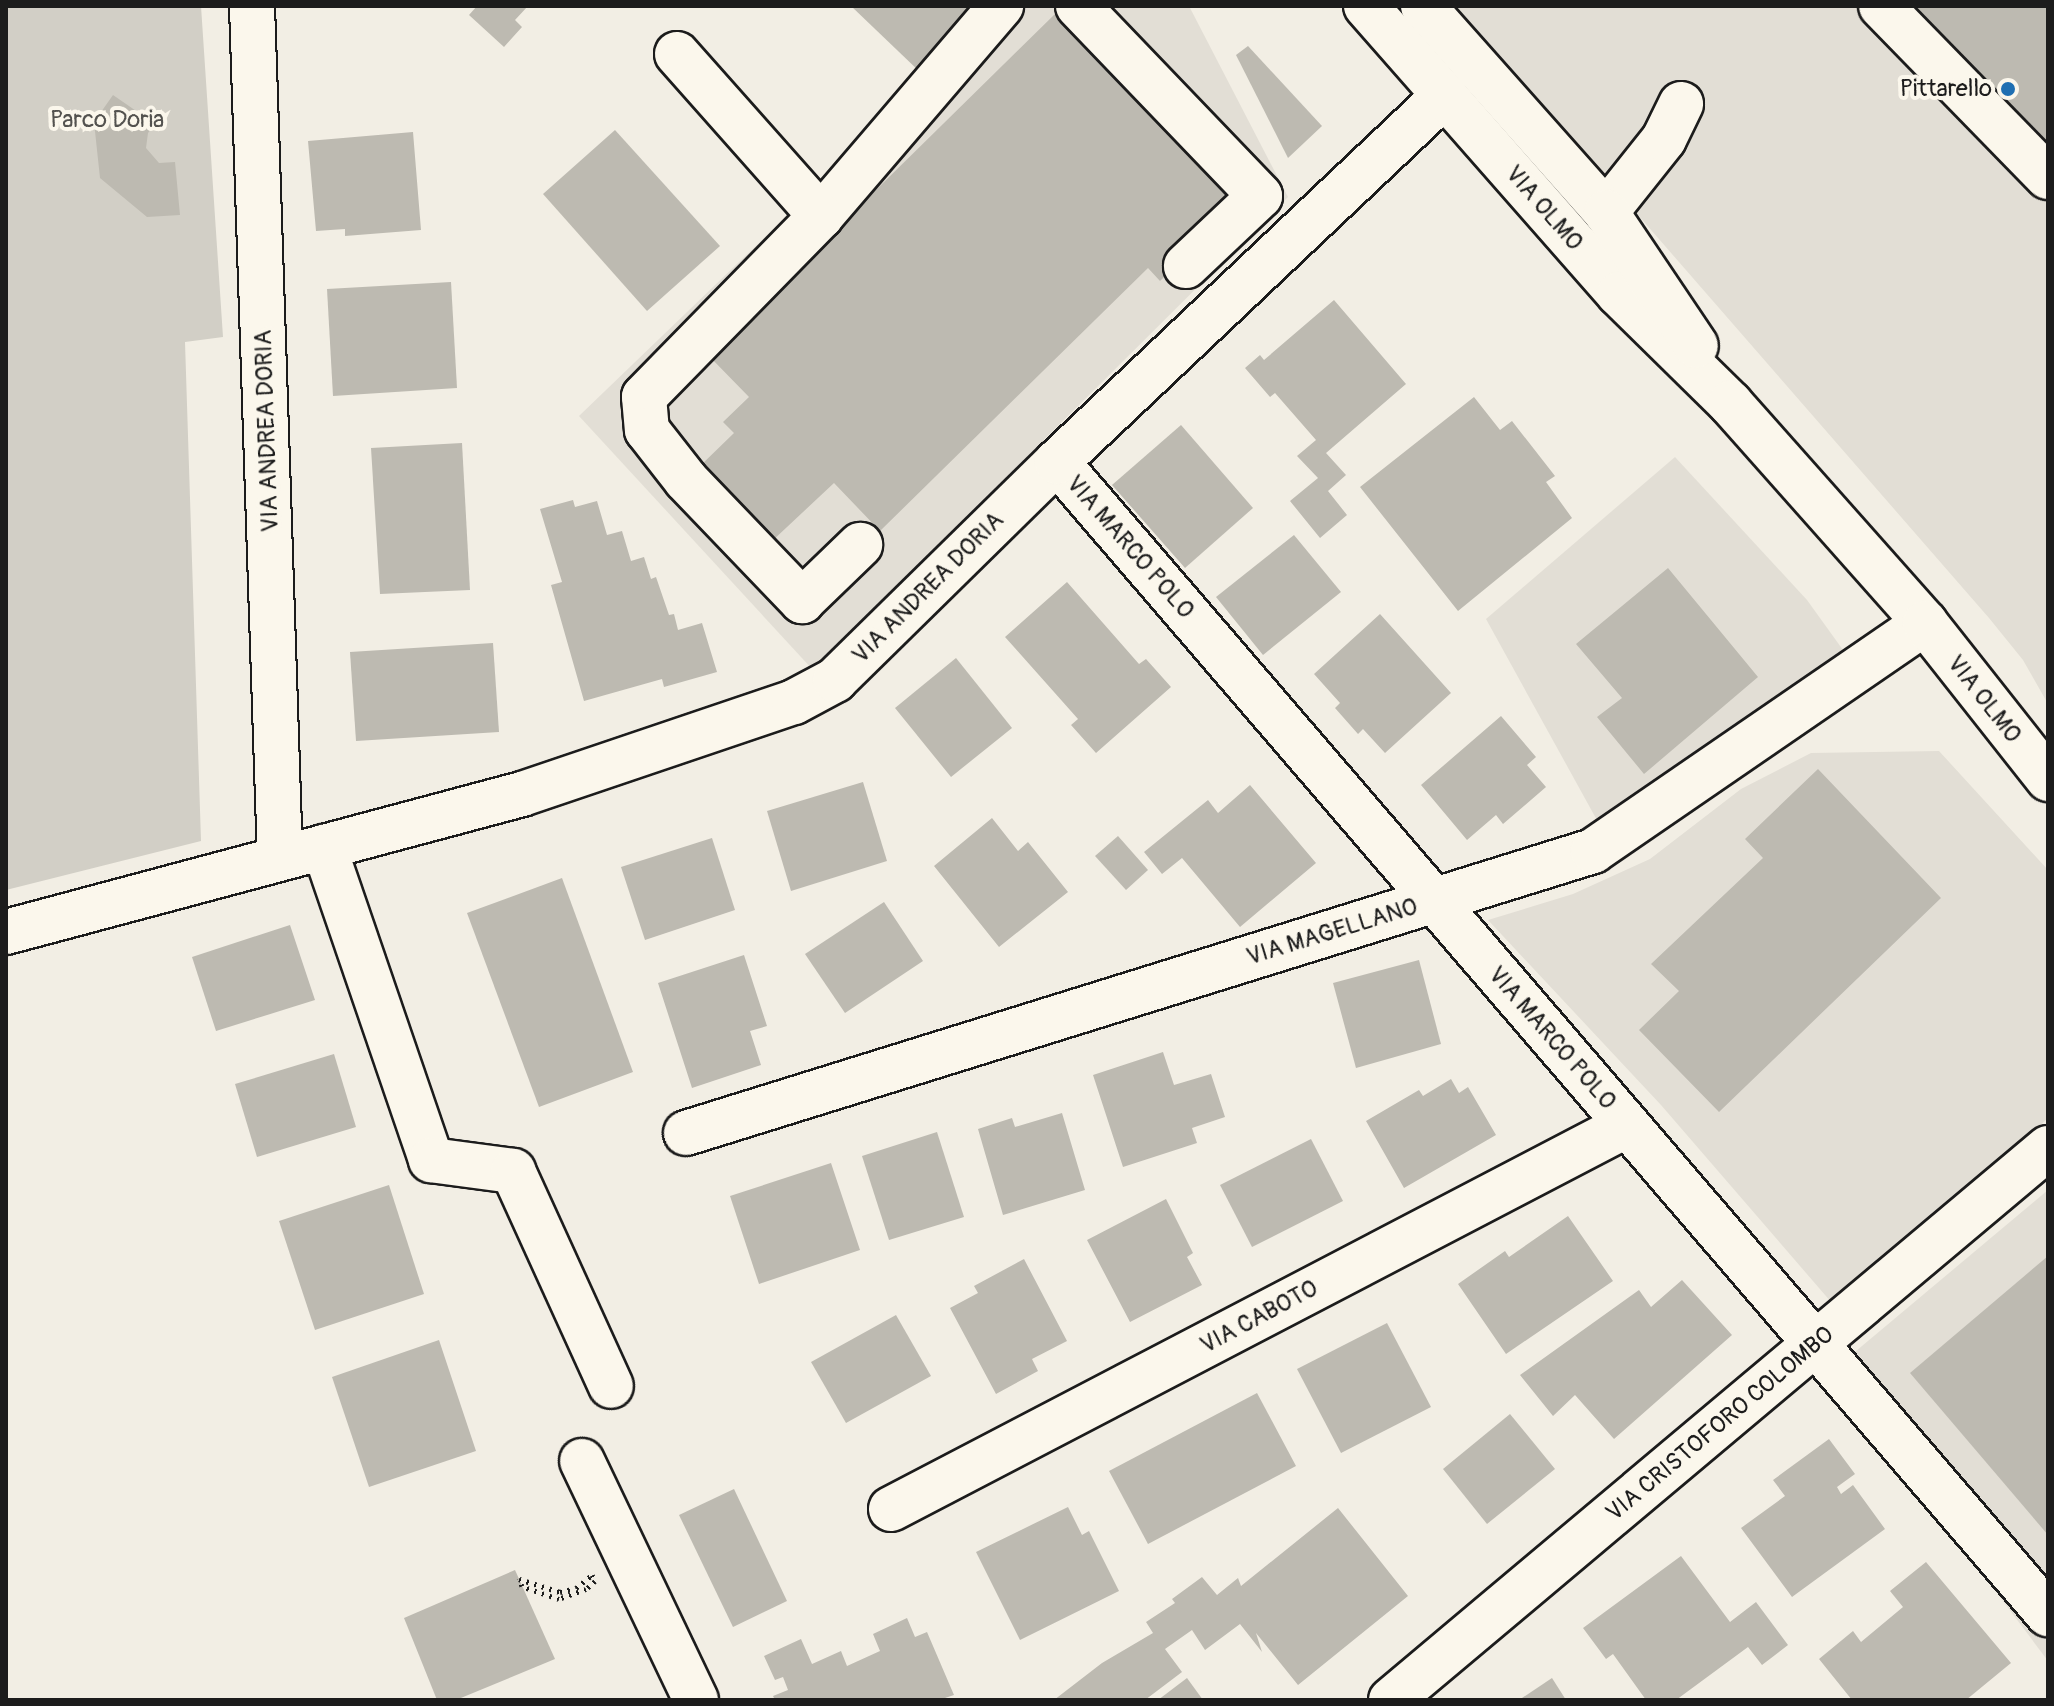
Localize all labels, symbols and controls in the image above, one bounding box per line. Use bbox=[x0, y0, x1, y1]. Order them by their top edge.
place label: Pittarello bbox=[1900, 75, 1992, 103]
marker: Pittarello bbox=[1999, 80, 2017, 98]
park label: Parco Doria bbox=[50, 106, 164, 134]
street label: VIA OLMO bbox=[1499, 160, 1589, 256]
street label: VIA ANDREA DORIA bbox=[249, 329, 285, 533]
street label: VIA MARCO POLO bbox=[1060, 470, 1200, 624]
street label: VIA ANDREA DORIA bbox=[846, 506, 1010, 670]
street label: VIA OLMO bbox=[1941, 649, 2027, 749]
street label: VIA MAGELLANO bbox=[1243, 892, 1421, 972]
street label: VIA MARCO POLO bbox=[1482, 961, 1622, 1115]
street label: VIA CABOTO bbox=[1195, 1274, 1323, 1360]
street label: VIA CRISTOFORO COLOMBO bbox=[1600, 1320, 1840, 1528]

